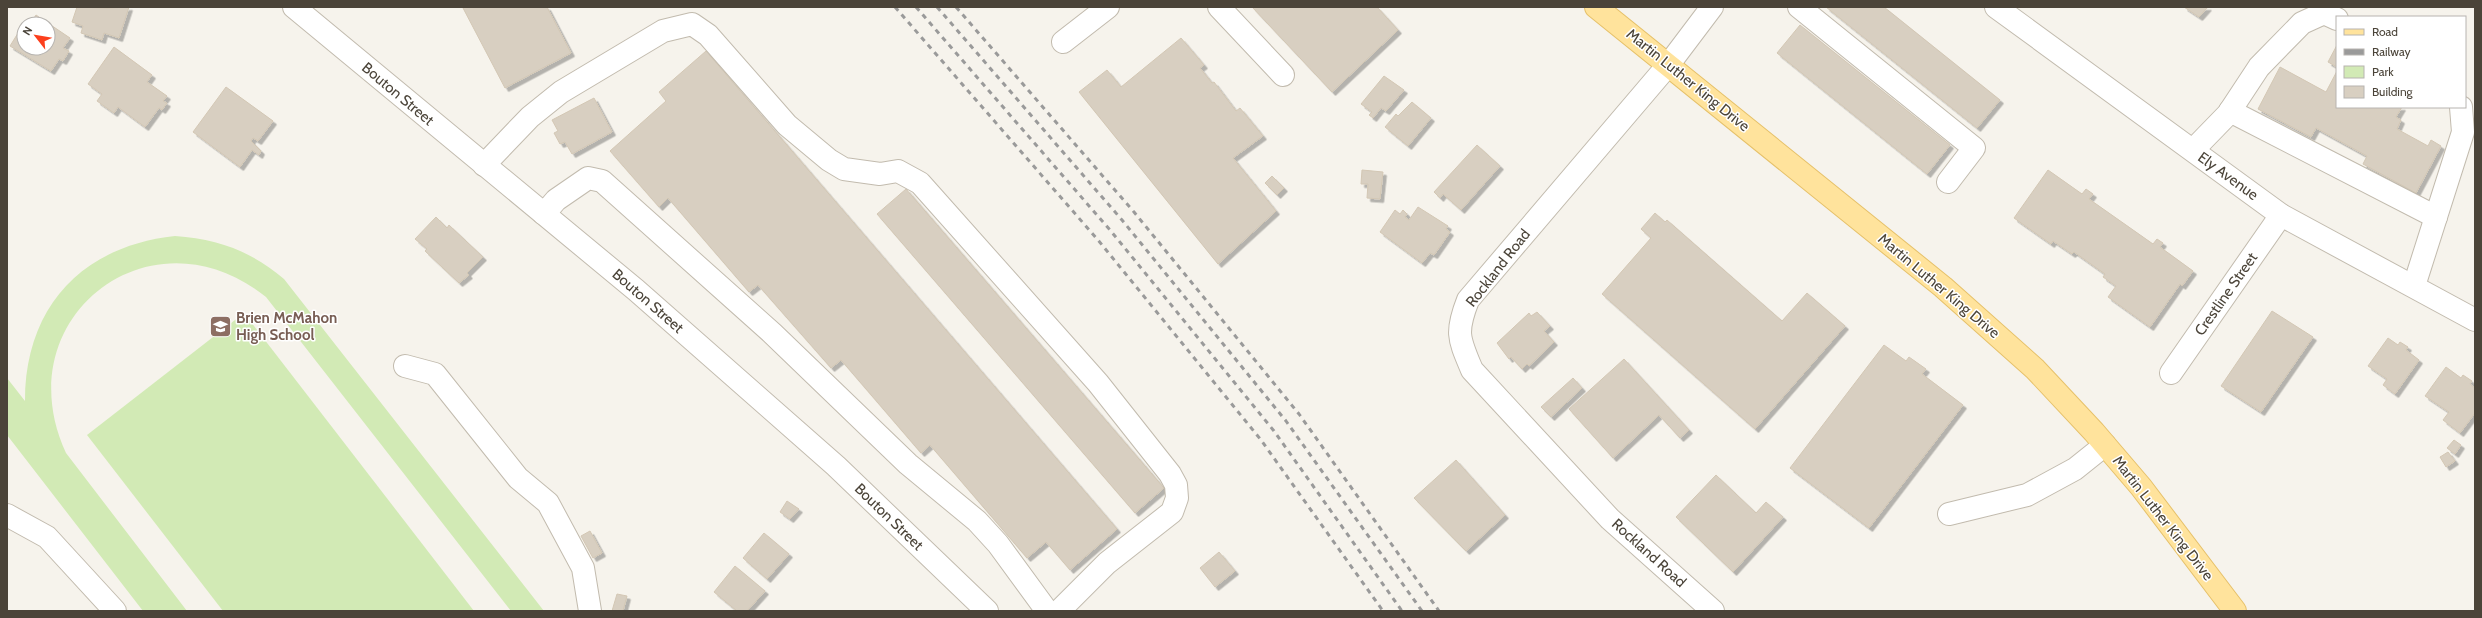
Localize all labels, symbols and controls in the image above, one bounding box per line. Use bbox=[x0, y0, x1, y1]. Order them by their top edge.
north arrow bbox=[16, 16, 56, 56]
legend bbox=[2336, 16, 2466, 108]
text: N bbox=[19, 24, 35, 38]
text: Road bbox=[2372, 24, 2398, 39]
street label: Martin Luther King Drive bbox=[1623, 25, 1753, 135]
text: Railway bbox=[2372, 44, 2410, 59]
street label: Bouton Street bbox=[358, 59, 438, 129]
text: Park bbox=[2372, 64, 2394, 79]
text: Building bbox=[2372, 84, 2414, 99]
street label: Ely Avenue bbox=[2194, 148, 2262, 204]
street label: Rockland Road bbox=[1462, 225, 1534, 311]
street label: Martin Luther King Drive bbox=[1875, 230, 2004, 342]
street label: Crestline Street bbox=[2191, 249, 2261, 339]
street label: Bouton Street bbox=[609, 265, 687, 337]
place label: Brien McMahon High School bbox=[236, 309, 337, 344]
school or university icon: Brien McMahon High School bbox=[207, 314, 233, 340]
street label: Martin Luther King Drive bbox=[2109, 452, 2217, 584]
street label: Bouton Street bbox=[851, 480, 927, 554]
street label: Rockland Road bbox=[1608, 515, 1690, 591]

